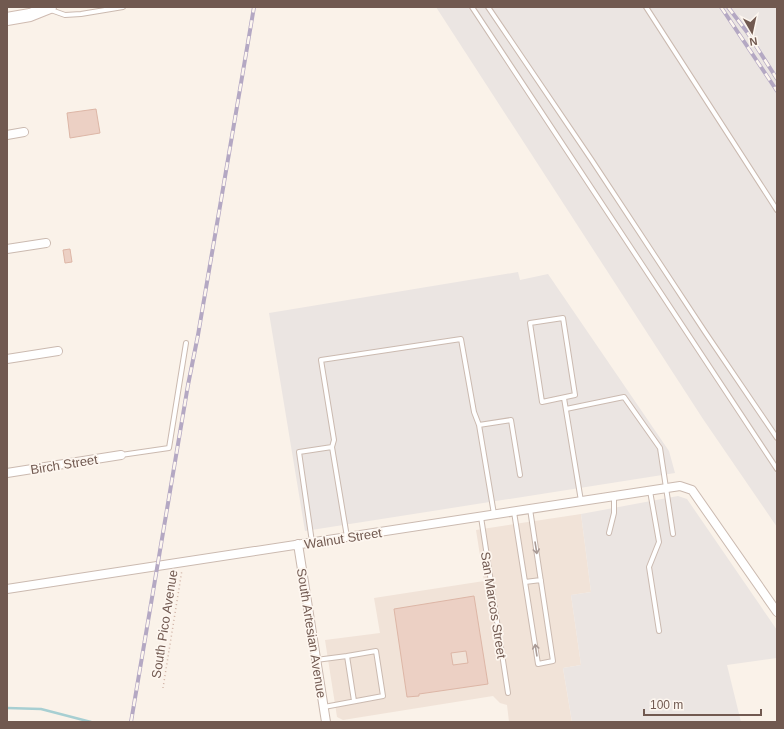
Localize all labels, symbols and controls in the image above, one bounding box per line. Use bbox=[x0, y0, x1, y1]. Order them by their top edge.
north arrow bbox=[732, 12, 772, 52]
text: N bbox=[749, 35, 758, 48]
street label: Birch Street bbox=[29, 452, 99, 477]
street label: Walnut Street bbox=[303, 525, 383, 552]
one-way arrow bbox=[532, 541, 540, 554]
street label: San Marcos Street bbox=[478, 551, 509, 660]
street label: South Artesian Avenue bbox=[294, 567, 329, 699]
street label: South Pico Avenue bbox=[149, 569, 180, 679]
one-way arrow bbox=[532, 644, 540, 657]
scale bar bbox=[644, 691, 761, 717]
text: 100 m bbox=[650, 698, 683, 712]

